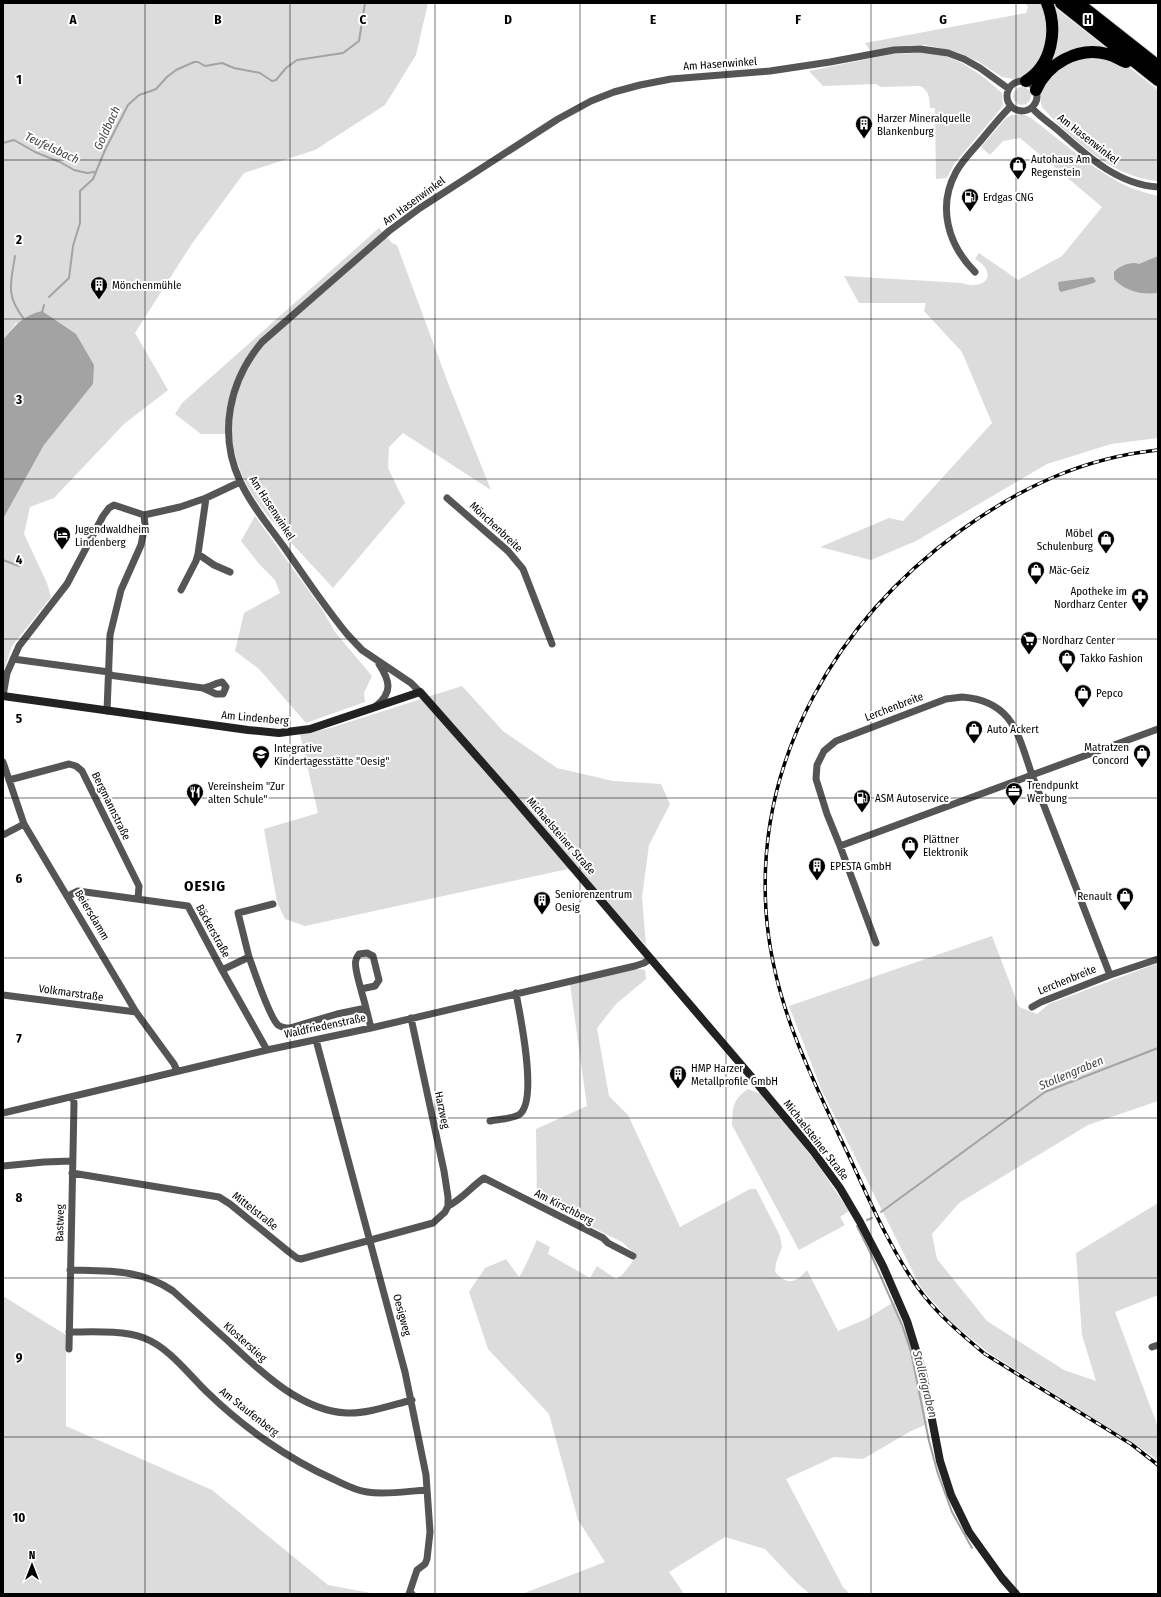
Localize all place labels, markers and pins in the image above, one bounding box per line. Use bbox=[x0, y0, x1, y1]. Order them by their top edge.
place label: Harzer Mineralquelle Blankenburg bbox=[877, 112, 971, 138]
building icon: Harzer Mineralquelle Blankenburg bbox=[854, 114, 874, 139]
place label: Autohaus Am Regenstein bbox=[1031, 153, 1090, 179]
shop icon: Autohaus Am Regenstein bbox=[1008, 155, 1028, 180]
fuel station icon: Erdgas CNG bbox=[960, 187, 980, 212]
place label: Erdgas CNG bbox=[983, 191, 1034, 204]
building icon: Mönchenmühle bbox=[89, 275, 109, 300]
place label: Mönchenmühle bbox=[112, 279, 181, 292]
place label: Jugendwaldheim Lindenberg bbox=[75, 523, 149, 549]
hotel icon: Jugendwaldheim Lindenberg bbox=[52, 525, 72, 550]
place label: Möbel Schulenburg bbox=[1037, 527, 1094, 553]
shop icon: Möbel Schulenburg bbox=[1096, 529, 1116, 554]
shop icon: Mäc-Geiz bbox=[1026, 560, 1046, 585]
place label: Mäc-Geiz bbox=[1049, 564, 1090, 577]
place label: Apotheke im Nordharz Center bbox=[1054, 585, 1127, 611]
pharmacy icon: Apotheke im Nordharz Center bbox=[1130, 587, 1150, 612]
supermarket icon: Nordharz Center bbox=[1019, 630, 1039, 655]
place label: Nordharz Center bbox=[1042, 634, 1115, 647]
shop icon: Takko Fashion bbox=[1057, 648, 1077, 673]
place label: Takko Fashion bbox=[1080, 652, 1143, 665]
shop icon: Pepco bbox=[1073, 683, 1093, 708]
place label: Pepco bbox=[1096, 687, 1123, 700]
shop icon: Auto Ackert bbox=[964, 719, 984, 744]
place label: Auto Ackert bbox=[987, 723, 1039, 736]
place label: Matratzen Concord bbox=[1084, 741, 1129, 767]
place label: Integrative Kindertagesstätte "Oesig" bbox=[274, 742, 389, 768]
shop icon: Matratzen Concord bbox=[1132, 743, 1152, 768]
school or university icon: Integrative Kindertagesstätte "Oesig" bbox=[251, 744, 271, 769]
place label: Trendpunkt Werbung bbox=[1027, 779, 1079, 805]
place label: Vereinsheim "Zur alten Schule" bbox=[208, 780, 285, 806]
office icon: Trendpunkt Werbung bbox=[1004, 781, 1024, 806]
restaurant icon: Vereinsheim "Zur alten Schule" bbox=[185, 782, 205, 807]
fuel station icon: ASM Autoservice bbox=[852, 788, 872, 813]
place label: ASM Autoservice bbox=[875, 792, 949, 805]
place label: Plättner Elektronik bbox=[923, 833, 969, 859]
shop icon: Plättner Elektronik bbox=[900, 835, 920, 860]
building icon: EPESTA GmbH bbox=[807, 856, 827, 881]
place label: EPESTA GmbH bbox=[830, 860, 891, 873]
shop icon: Renault bbox=[1115, 886, 1135, 911]
place label: Seniorenzentrum Oesig bbox=[555, 888, 632, 914]
building icon: Seniorenzentrum Oesig bbox=[532, 890, 552, 915]
place label: Renault bbox=[1077, 890, 1112, 903]
place label: HMP Harzer Metallprofile GmbH bbox=[691, 1062, 778, 1088]
building icon: HMP Harzer Metallprofile GmbH bbox=[668, 1064, 688, 1089]

